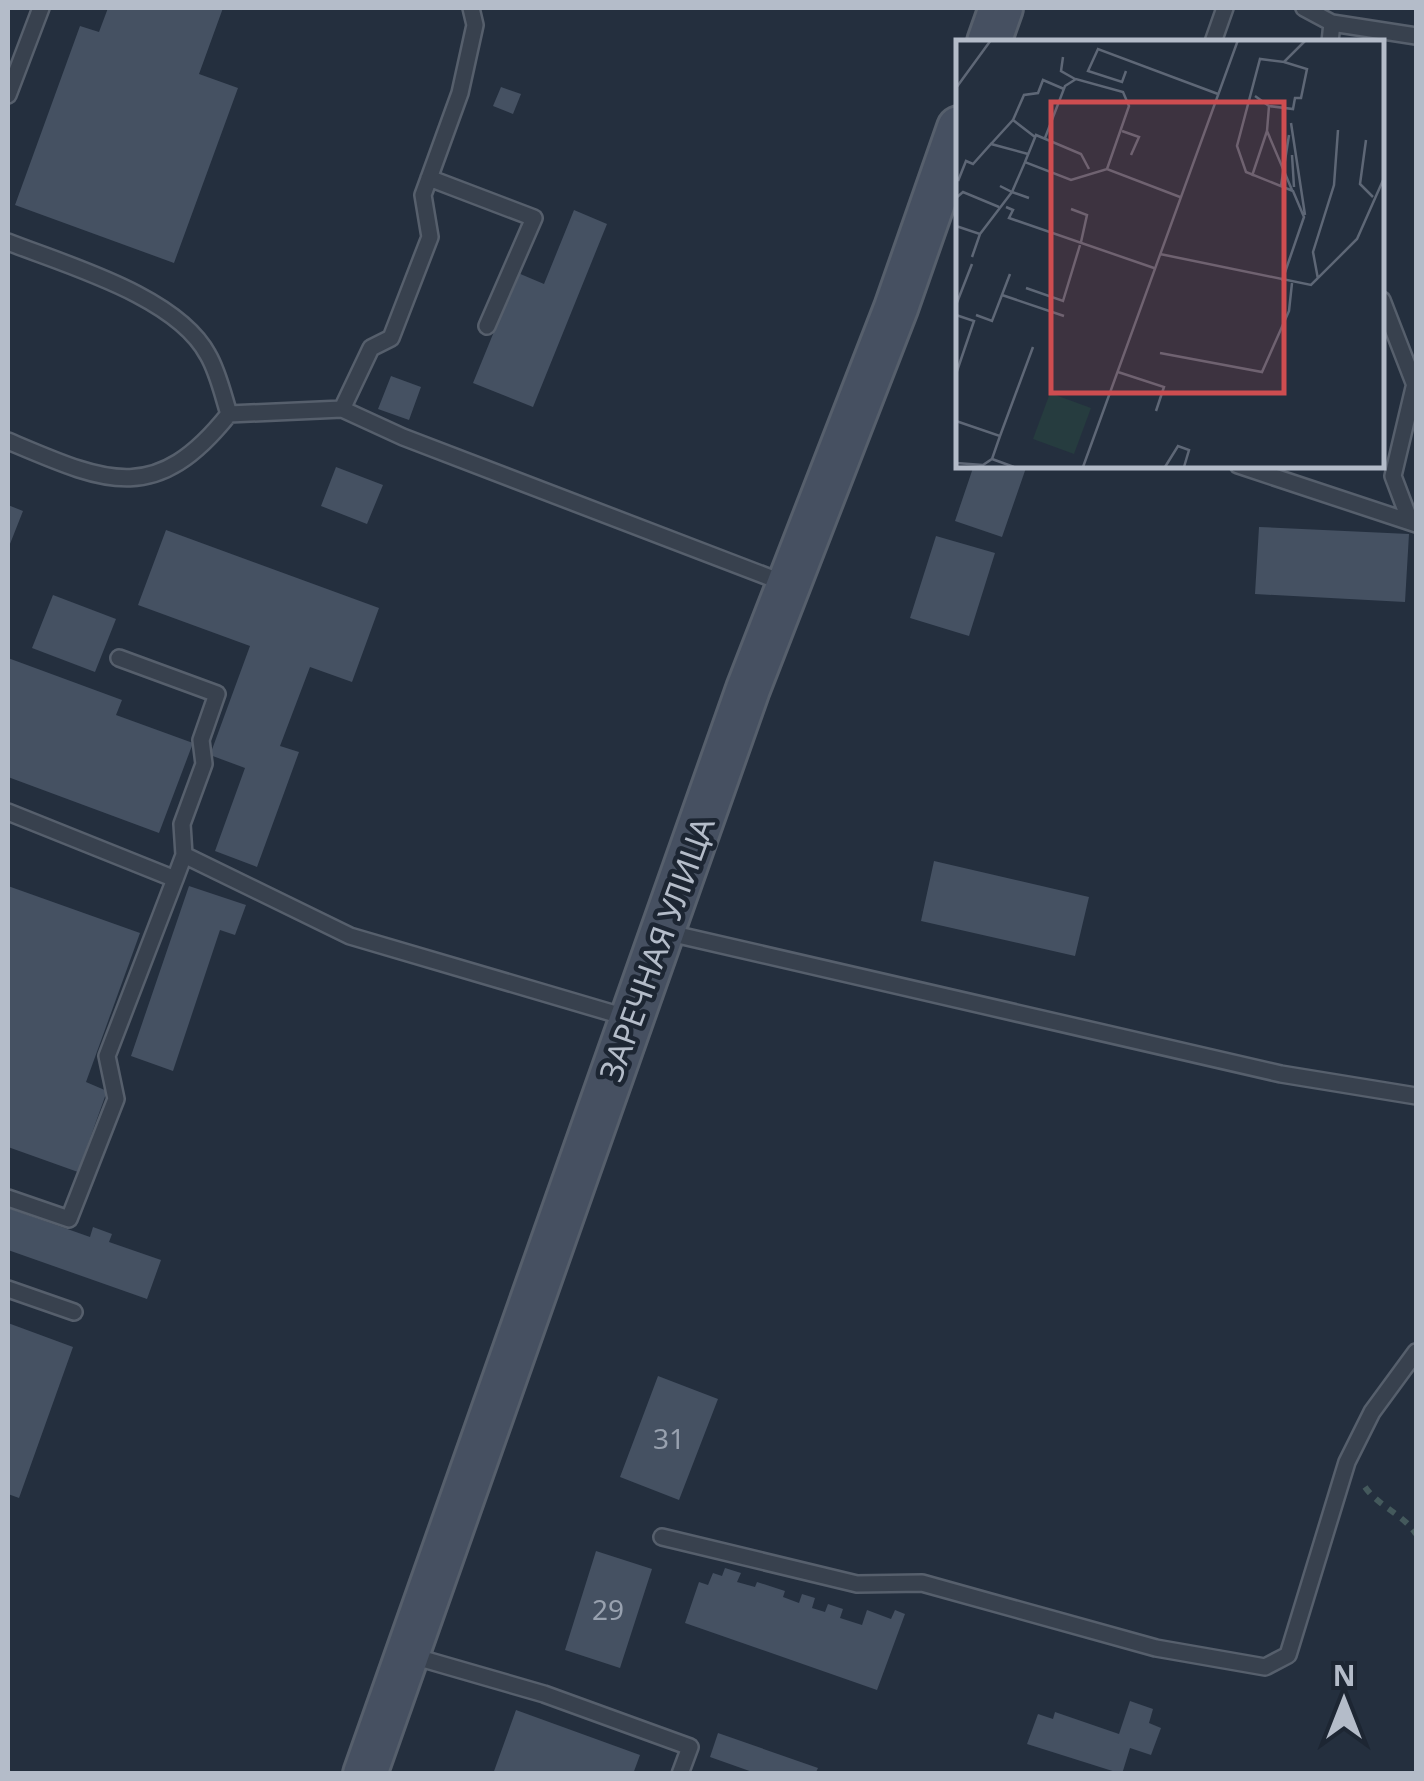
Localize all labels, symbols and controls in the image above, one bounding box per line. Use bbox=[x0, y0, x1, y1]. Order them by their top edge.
inset map bbox=[956, 40, 1384, 468]
street label: ЗАРЕЧНАЯ УЛИЦА bbox=[588, 811, 724, 1087]
house number: 31 bbox=[653, 1419, 685, 1457]
house number: 29 bbox=[592, 1590, 624, 1628]
north arrow bbox=[1294, 1651, 1394, 1751]
text: N bbox=[1333, 1656, 1355, 1694]

